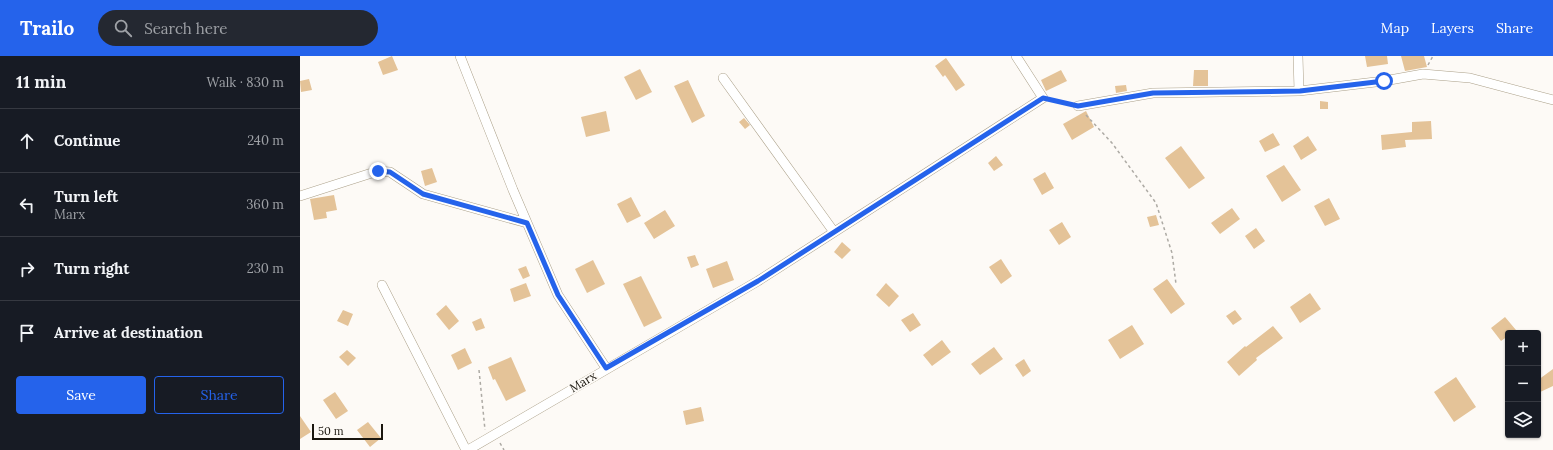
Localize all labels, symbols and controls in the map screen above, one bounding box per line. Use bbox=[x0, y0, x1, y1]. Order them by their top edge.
search box bbox=[98, 10, 378, 46]
text: Trailo bbox=[20, 16, 74, 40]
icon: search bbox=[112, 17, 134, 39]
text: Search here bbox=[144, 19, 227, 38]
text: Map bbox=[1381, 19, 1409, 37]
text: Layers bbox=[1431, 19, 1474, 37]
text: Share bbox=[1496, 19, 1533, 37]
text: 11 min bbox=[16, 71, 66, 93]
route start bbox=[1375, 72, 1393, 90]
text: Walk · 830 m bbox=[207, 74, 284, 91]
icon: ahead bbox=[16, 130, 38, 152]
text: Continue bbox=[54, 131, 120, 150]
text: 240 m bbox=[247, 132, 284, 149]
route end bbox=[369, 162, 387, 180]
text: Turn left bbox=[54, 187, 118, 206]
icon: left bbox=[16, 194, 38, 216]
text: 360 m bbox=[246, 196, 284, 213]
text: Marx bbox=[54, 206, 85, 223]
icon: right bbox=[16, 258, 38, 280]
text: Turn right bbox=[54, 259, 130, 278]
text: 230 m bbox=[247, 260, 284, 277]
icon: arrive bbox=[16, 322, 38, 344]
text: Arrive at destination bbox=[54, 323, 203, 342]
map controls bbox=[1505, 330, 1541, 438]
button: + bbox=[1505, 330, 1541, 366]
button: − bbox=[1505, 366, 1541, 402]
street label: Marx bbox=[567, 367, 599, 395]
button: Save bbox=[16, 376, 146, 414]
button: Share bbox=[154, 376, 284, 414]
button: layers bbox=[1505, 402, 1541, 438]
scale bar bbox=[312, 422, 383, 441]
text: 50 m bbox=[318, 424, 344, 438]

